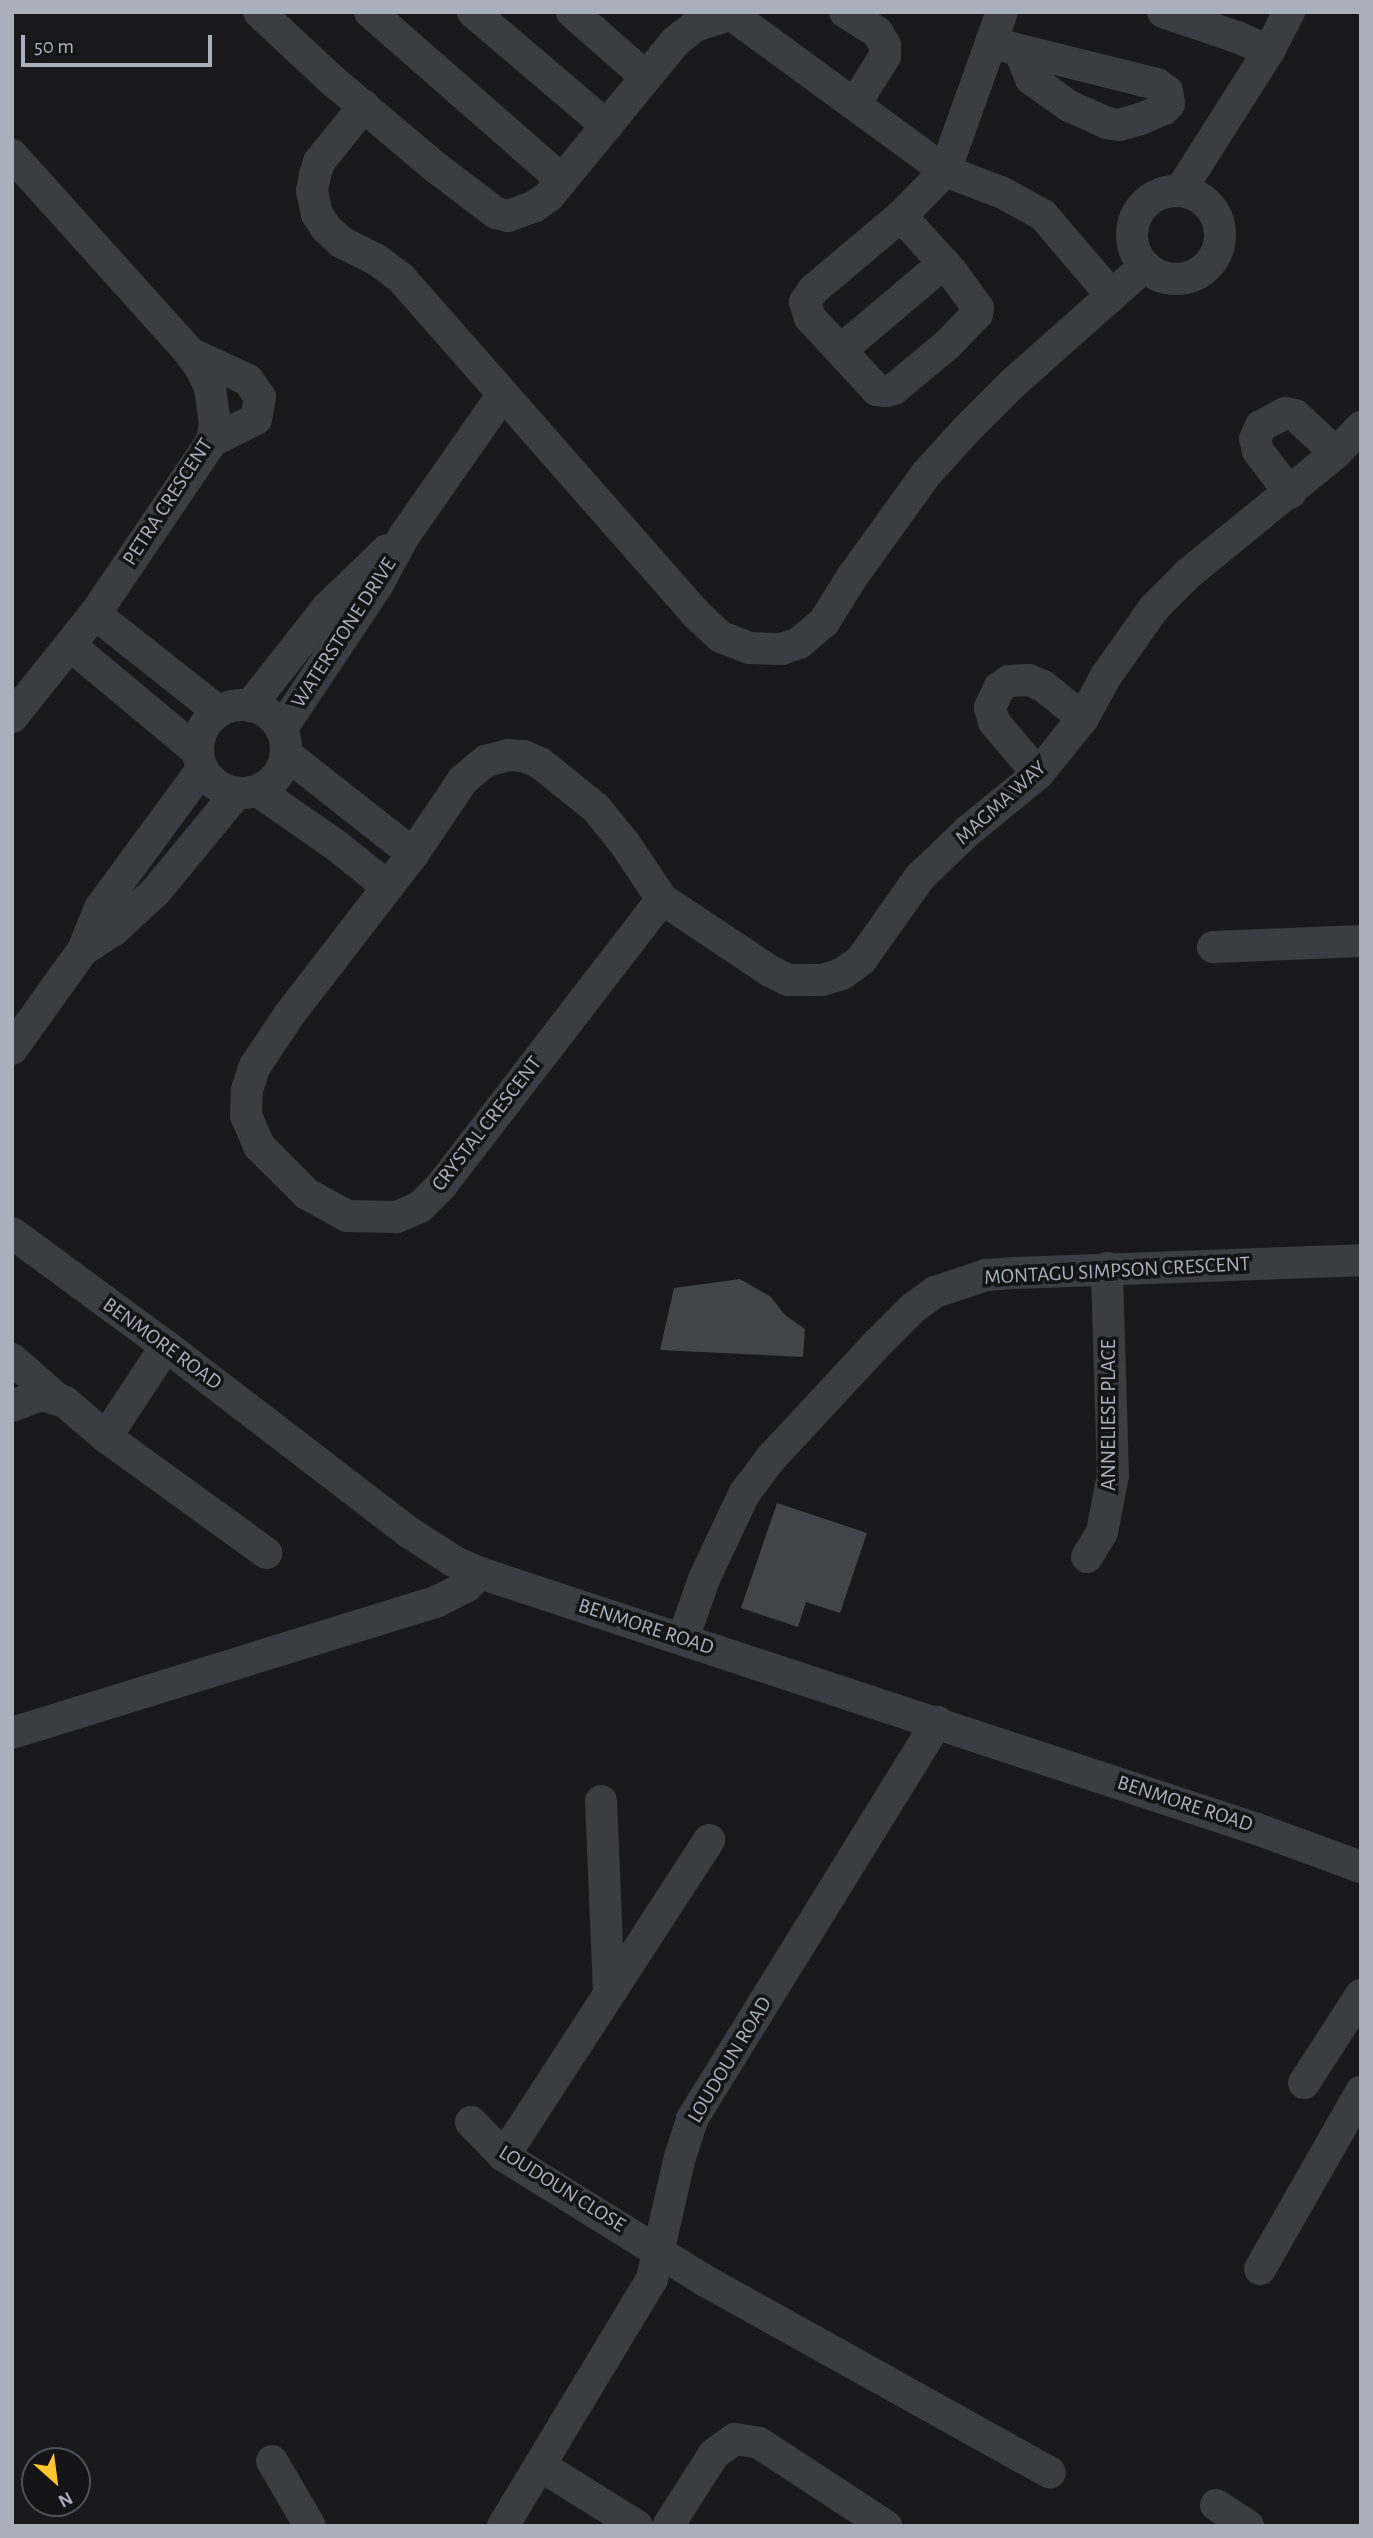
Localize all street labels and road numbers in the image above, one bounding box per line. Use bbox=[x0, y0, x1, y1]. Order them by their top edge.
street label: PETRA CRESCENT bbox=[118, 434, 218, 570]
street label: WATERSTONE DRIVE bbox=[286, 553, 402, 713]
street label: MAGMA WAY bbox=[950, 756, 1052, 850]
street label: CRYSTAL CRESCENT bbox=[427, 1052, 547, 1196]
street label: MONTAGU SIMPSON CRESCENT bbox=[983, 1251, 1251, 1291]
street label: BENMORE ROAD bbox=[98, 1292, 226, 1396]
street label: ANNELIESE PLACE bbox=[1096, 1339, 1122, 1491]
street label: BENMORE ROAD bbox=[575, 1593, 717, 1661]
street label: BENMORE ROAD bbox=[1114, 1770, 1256, 1838]
street label: LOUDOUN ROAD bbox=[682, 1992, 778, 2128]
street label: LOUDOUN CLOSE bbox=[494, 2140, 630, 2238]

